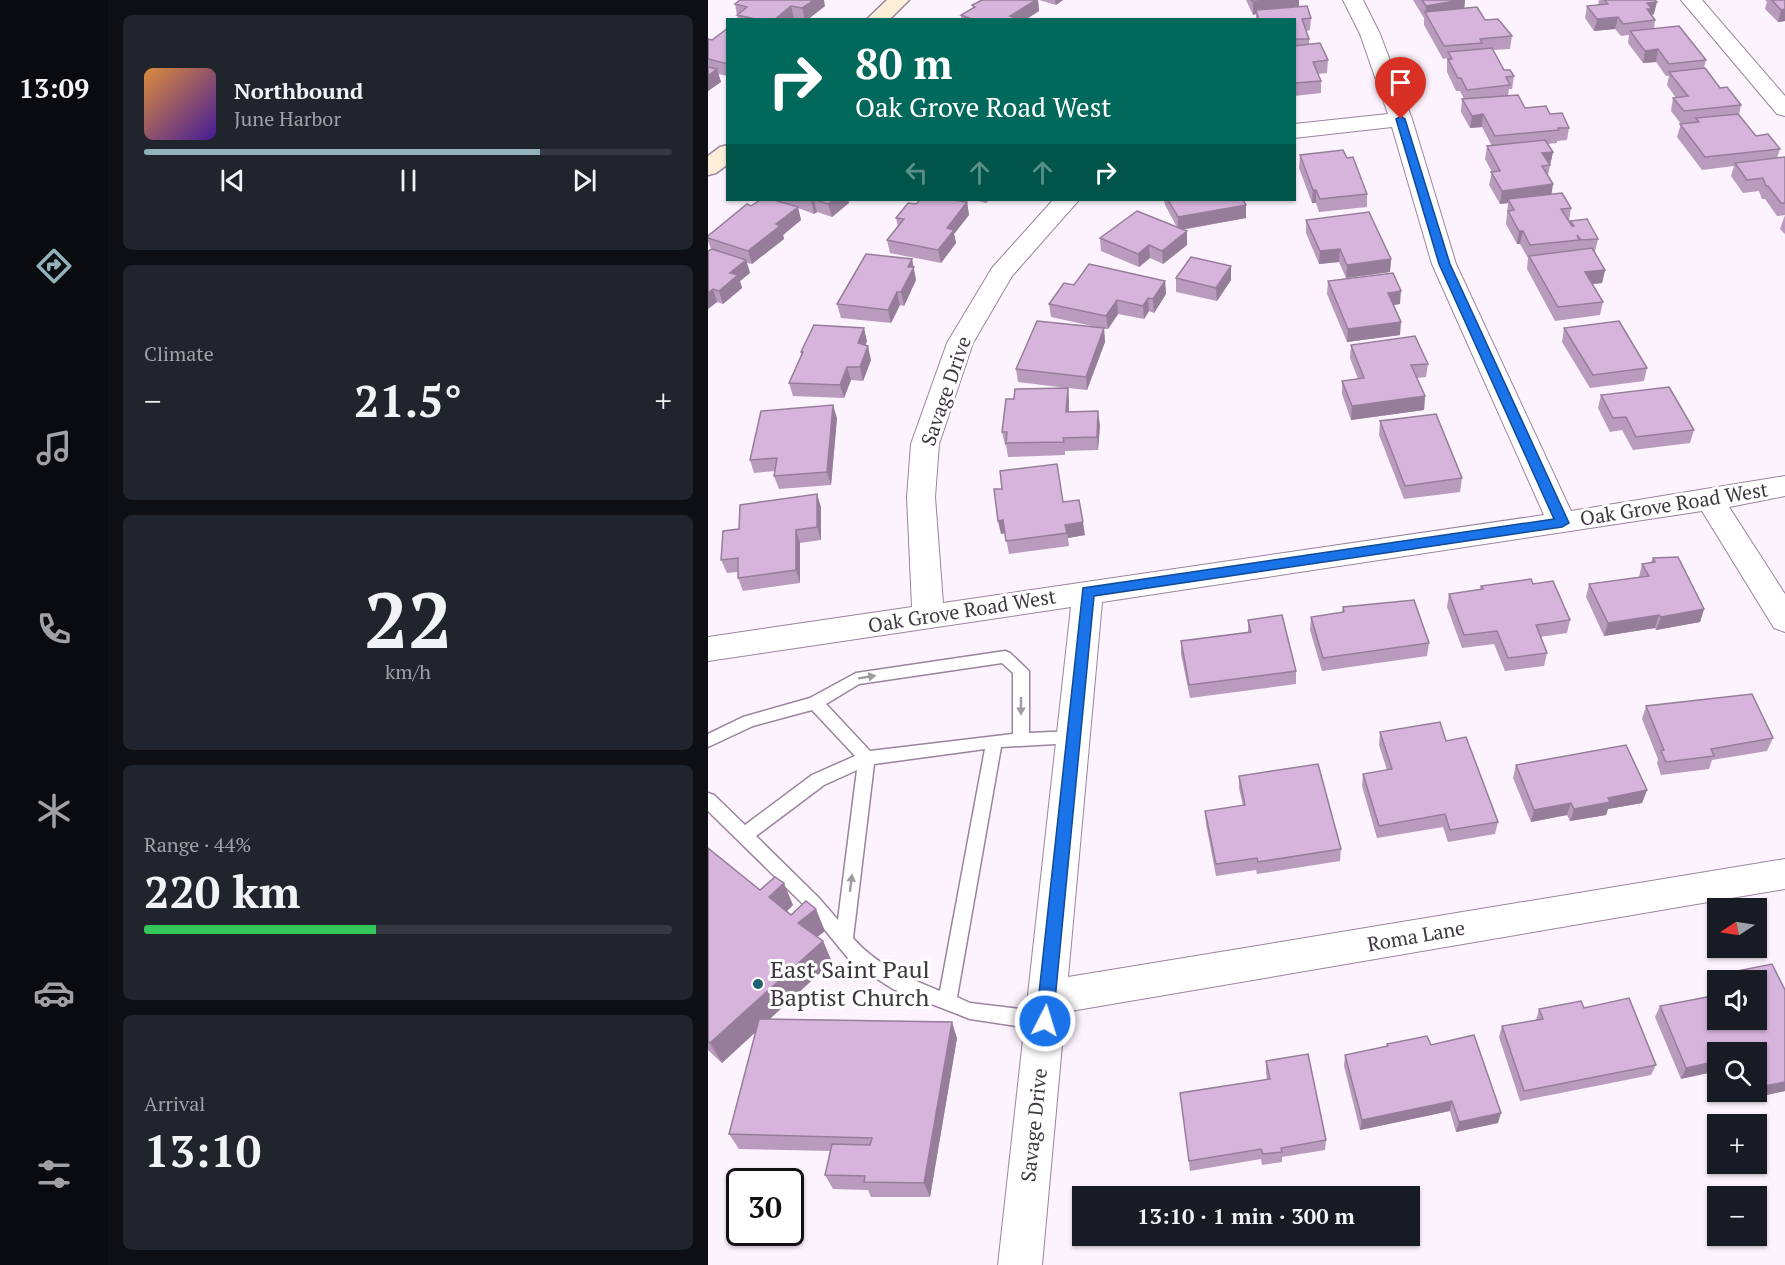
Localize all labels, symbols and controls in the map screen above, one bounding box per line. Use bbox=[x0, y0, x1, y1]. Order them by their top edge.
text: 80 m bbox=[855, 35, 953, 91]
icon: right bbox=[756, 42, 834, 120]
pin bbox=[1375, 57, 1426, 119]
icon: arrive bbox=[1384, 66, 1417, 99]
text: 13:09 bbox=[19, 70, 89, 106]
text: Northbound bbox=[234, 76, 363, 105]
text: Oak Grove Road West bbox=[855, 89, 1111, 125]
text: June Harbor bbox=[234, 105, 341, 132]
icon: left bbox=[900, 156, 933, 189]
icon: ahead bbox=[963, 156, 996, 189]
icon: ahead bbox=[1026, 156, 1059, 189]
icon: right bbox=[1089, 156, 1122, 189]
icon: previous bbox=[216, 164, 249, 197]
icon: pause bbox=[392, 164, 425, 197]
icon: next bbox=[568, 164, 601, 197]
icon: directions bbox=[33, 245, 75, 287]
street label: Savage Drive bbox=[914, 332, 977, 449]
text: Climate bbox=[144, 340, 214, 367]
text: 21.5° bbox=[354, 370, 462, 430]
text: − bbox=[144, 379, 162, 422]
text: + bbox=[654, 379, 672, 422]
icon: music bbox=[33, 427, 75, 469]
street label: Oak Grove Road West bbox=[1578, 475, 1770, 532]
text: 22 bbox=[364, 567, 452, 670]
street label: Oak Grove Road West bbox=[866, 582, 1058, 639]
icon: phone bbox=[33, 608, 75, 650]
text: km/h bbox=[385, 658, 431, 685]
one-way arrow bbox=[858, 673, 877, 682]
one-way arrow bbox=[1016, 696, 1026, 715]
icon: climate bbox=[33, 790, 75, 832]
text: Range · 44% bbox=[144, 831, 251, 858]
text: 220 km bbox=[144, 861, 300, 921]
one-way arrow bbox=[847, 873, 856, 892]
north arrow bbox=[1707, 898, 1767, 958]
map controls bbox=[1707, 898, 1767, 1246]
street label: Roma Lane bbox=[1365, 914, 1467, 957]
place label: East Saint Paul Baptist Church bbox=[770, 953, 930, 1013]
button: sound bbox=[1707, 970, 1767, 1030]
icon: car bbox=[33, 972, 75, 1014]
marker: East Saint Paul Baptist Church bbox=[751, 977, 765, 991]
position arrow bbox=[1013, 989, 1077, 1053]
button: search bbox=[1707, 1042, 1767, 1102]
street label: Savage Drive bbox=[1014, 1067, 1053, 1183]
text: Arrival bbox=[144, 1090, 205, 1117]
button: + bbox=[1707, 1114, 1767, 1174]
text: 13:10 bbox=[144, 1120, 261, 1180]
icon: filters bbox=[33, 1153, 75, 1195]
speed limit sign: 30 bbox=[726, 1168, 804, 1246]
button: − bbox=[1707, 1186, 1767, 1246]
text: 13:10 · 1 min · 300 m bbox=[1137, 1201, 1355, 1230]

